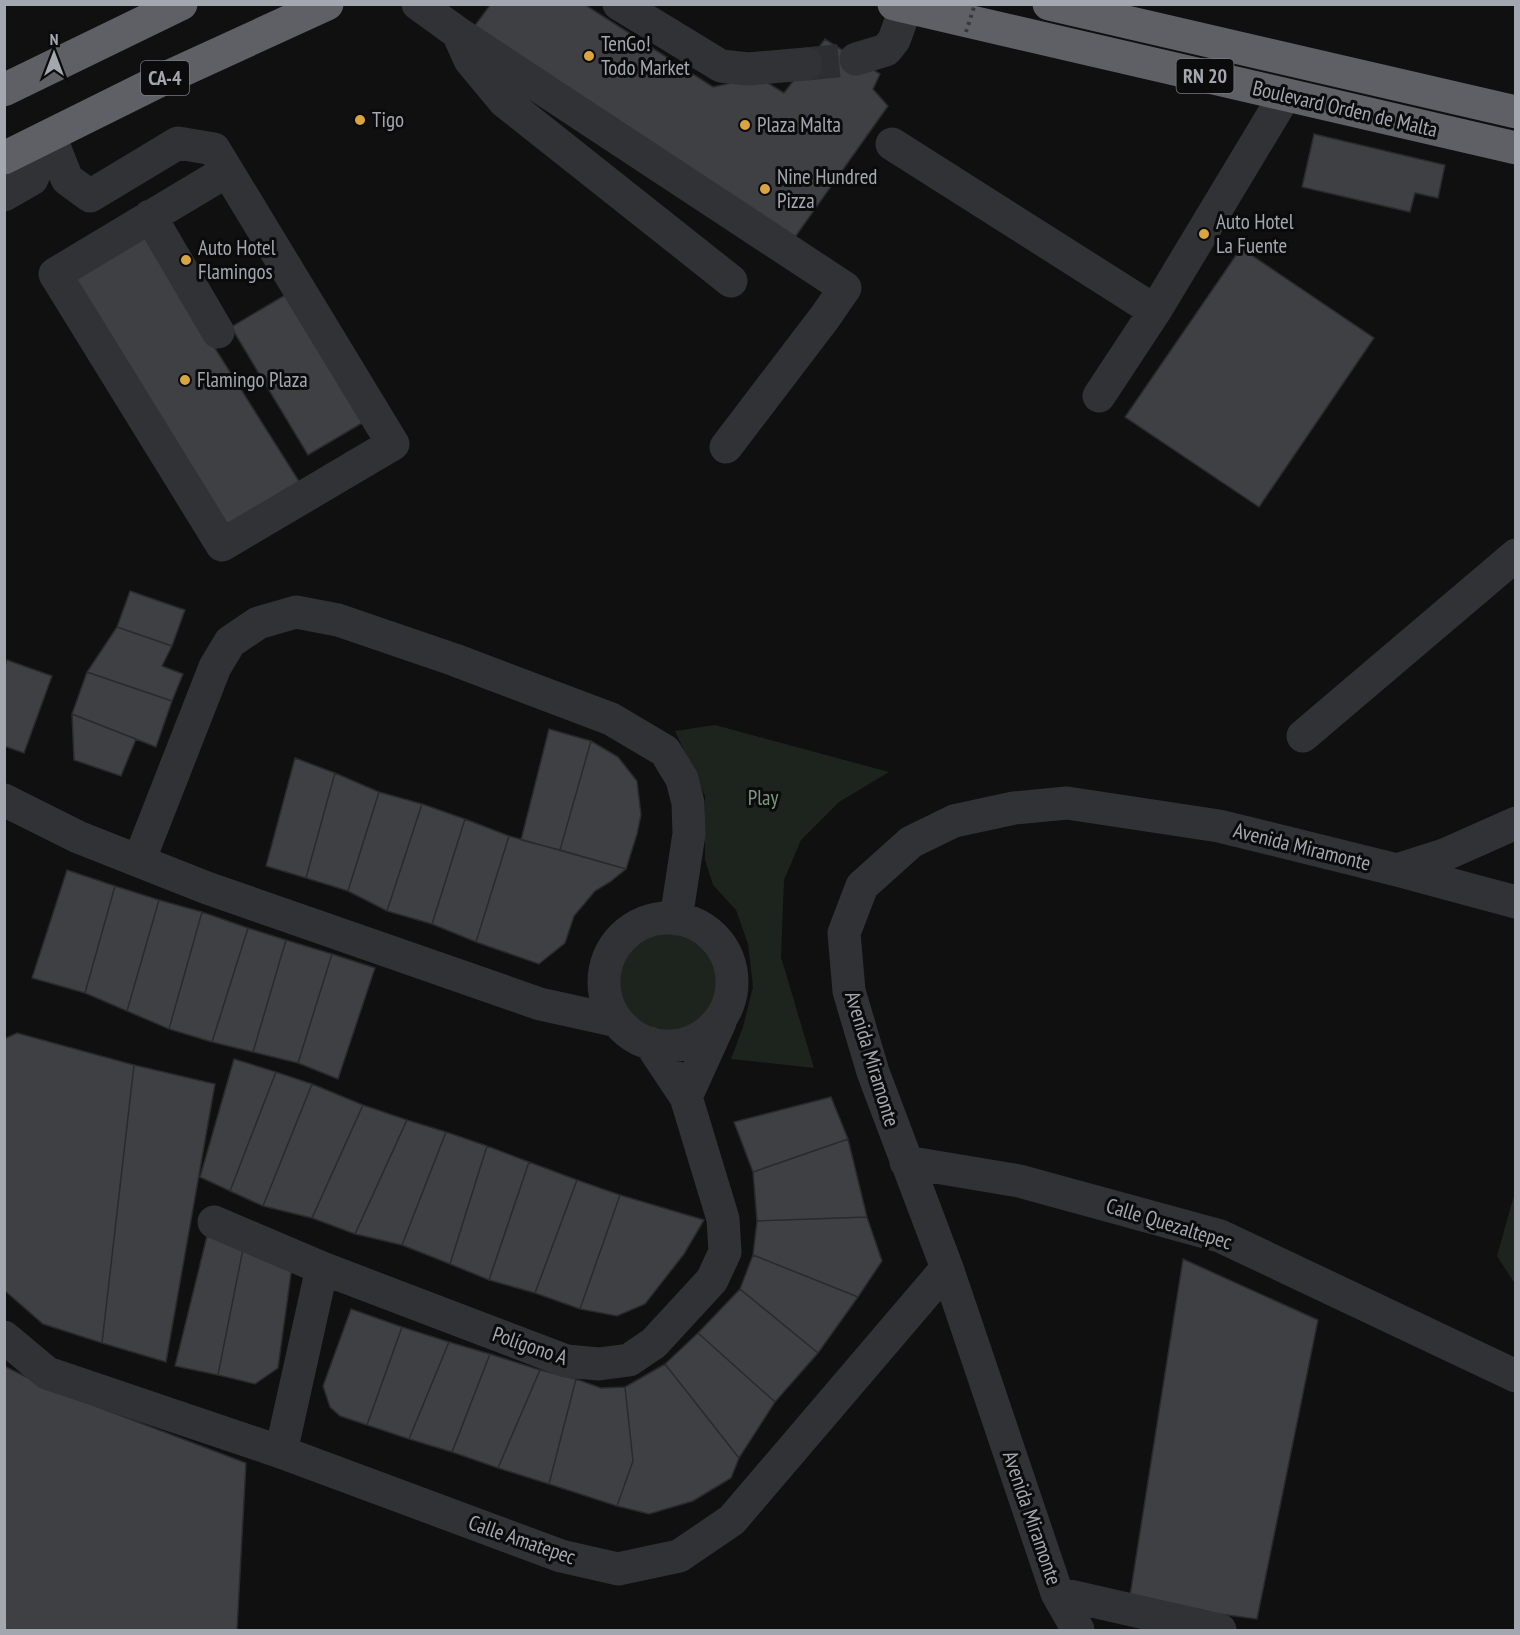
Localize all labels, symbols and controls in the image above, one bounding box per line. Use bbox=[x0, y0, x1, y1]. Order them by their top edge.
north arrow bbox=[24, 24, 84, 84]
text: N bbox=[50, 29, 58, 49]
place label: TenGo! Todo Market bbox=[601, 30, 690, 81]
marker: TenGo! Todo Market bbox=[582, 49, 596, 63]
road number: RN 20 bbox=[1176, 59, 1234, 93]
road number: CA-4 bbox=[141, 61, 189, 95]
street label: Boulevard Orden de Malta bbox=[1250, 74, 1440, 143]
place label: Tigo bbox=[372, 106, 404, 133]
place label: Plaza Malta bbox=[757, 111, 841, 138]
marker: Tigo bbox=[353, 113, 367, 127]
marker: Plaza Malta bbox=[738, 118, 752, 132]
place label: Nine Hundred Pizza bbox=[777, 163, 877, 214]
marker: Nine Hundred Pizza bbox=[758, 182, 772, 196]
place label: Auto Hotel La Fuente bbox=[1216, 208, 1294, 259]
marker: Auto Hotel La Fuente bbox=[1197, 227, 1211, 241]
place label: Auto Hotel Flamingos bbox=[198, 234, 276, 285]
marker: Auto Hotel Flamingos bbox=[179, 253, 193, 267]
place label: Flamingo Plaza bbox=[197, 366, 308, 393]
marker: Flamingo Plaza bbox=[178, 373, 192, 387]
park label: Play bbox=[748, 784, 778, 811]
street label: Avenida Miramonte bbox=[1231, 816, 1373, 877]
street label: Avenida Miramonte bbox=[839, 988, 906, 1130]
street label: Calle Quezaltepec bbox=[1103, 1192, 1236, 1256]
street label: Polígono A bbox=[489, 1320, 571, 1371]
street label: Avenida Miramonte bbox=[997, 1447, 1068, 1588]
street label: Calle Amatepec bbox=[465, 1509, 580, 1571]

